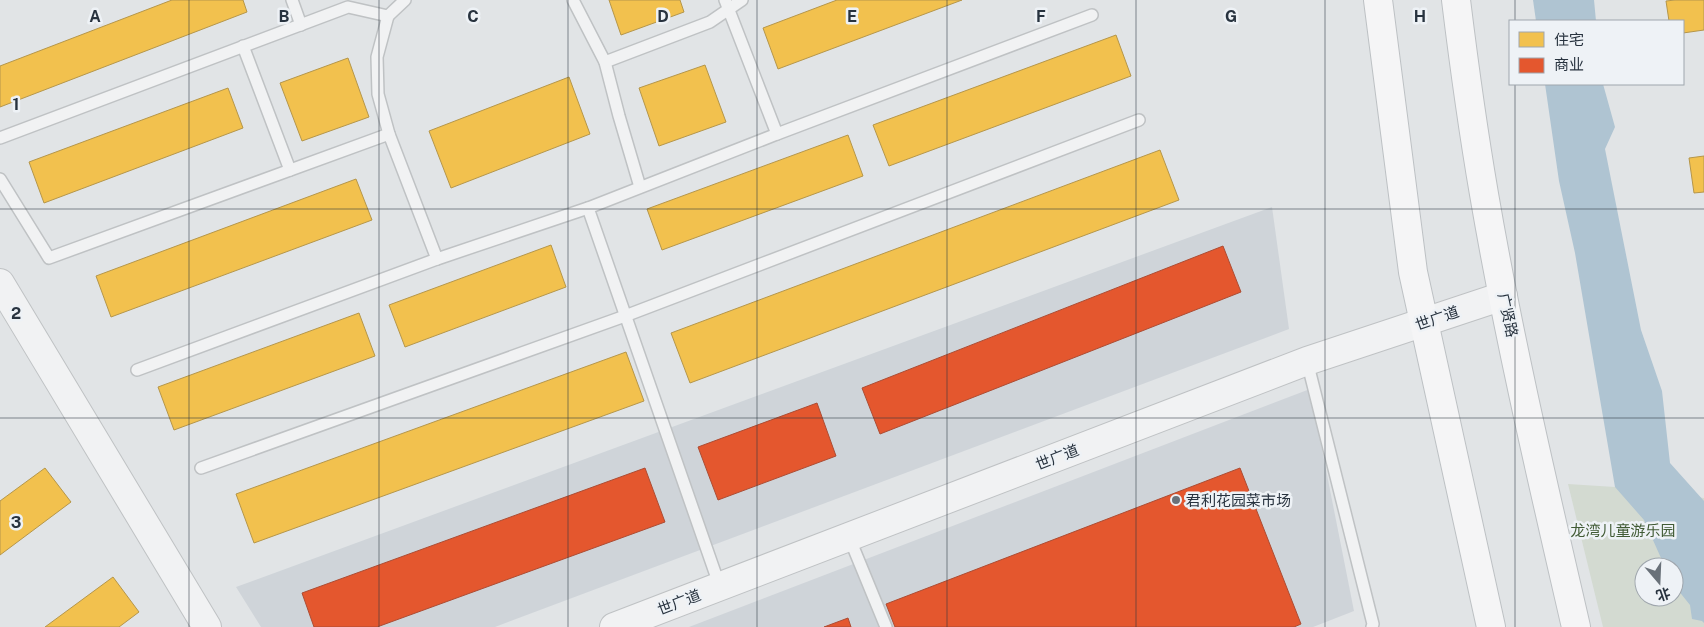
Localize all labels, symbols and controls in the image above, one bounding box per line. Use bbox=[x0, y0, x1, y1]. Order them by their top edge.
text: A bbox=[89, 7, 101, 26]
text: B bbox=[279, 7, 290, 26]
text: C bbox=[467, 7, 479, 26]
text: D bbox=[657, 7, 669, 26]
text: E bbox=[847, 7, 857, 26]
text: F bbox=[1036, 7, 1046, 26]
text: G bbox=[1225, 7, 1237, 26]
text: H bbox=[1414, 7, 1426, 26]
legend bbox=[1509, 20, 1684, 85]
text: 住宅 bbox=[1554, 31, 1584, 48]
text: 商业 bbox=[1554, 56, 1584, 73]
text: 1 bbox=[13, 95, 19, 114]
street label: 广贤路 bbox=[1495, 291, 1521, 339]
street label: 世广道 bbox=[1413, 303, 1461, 333]
text: 2 bbox=[11, 304, 21, 323]
street label: 世广道 bbox=[1033, 441, 1081, 473]
place label: 君利花园菜市场 bbox=[1186, 492, 1291, 509]
marker: 君利花园菜市场 bbox=[1170, 494, 1182, 506]
text: 3 bbox=[11, 513, 21, 532]
park label: 龙湾儿童游乐园 bbox=[1570, 522, 1676, 539]
north arrow bbox=[1634, 557, 1684, 607]
text: 北 bbox=[1654, 584, 1672, 604]
street label: 世广道 bbox=[655, 586, 703, 618]

